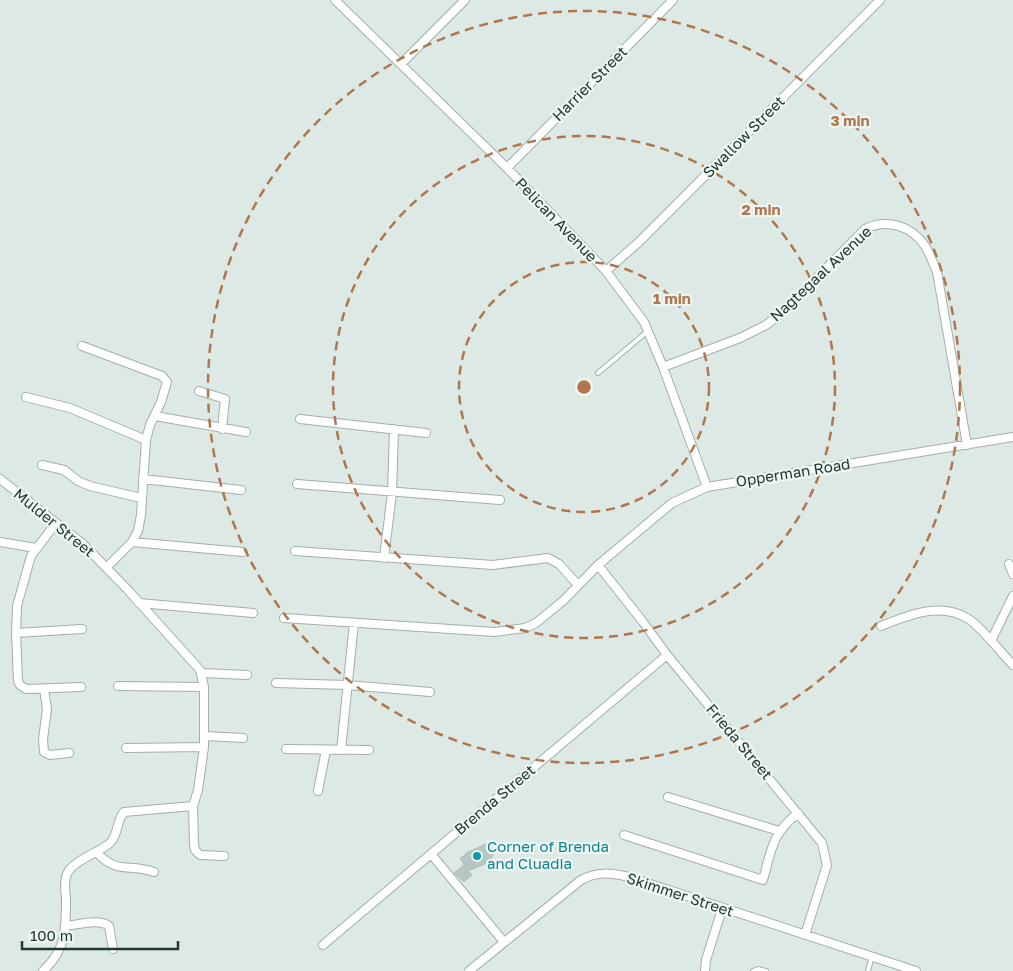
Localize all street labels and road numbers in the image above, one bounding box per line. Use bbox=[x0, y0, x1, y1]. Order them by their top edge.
street label: Harrier Street bbox=[548, 42, 630, 124]
street label: Swallow Street bbox=[699, 92, 788, 181]
street label: Pelican Avenue bbox=[512, 174, 602, 265]
street label: Nagtegaal Avenue bbox=[766, 222, 875, 325]
street label: Opperman Road bbox=[734, 454, 851, 490]
street label: Mulder Street bbox=[11, 484, 99, 560]
street label: Frieda Street bbox=[703, 700, 777, 783]
street label: Brenda Street bbox=[450, 760, 538, 838]
street label: Skimmer Street bbox=[625, 868, 736, 920]

